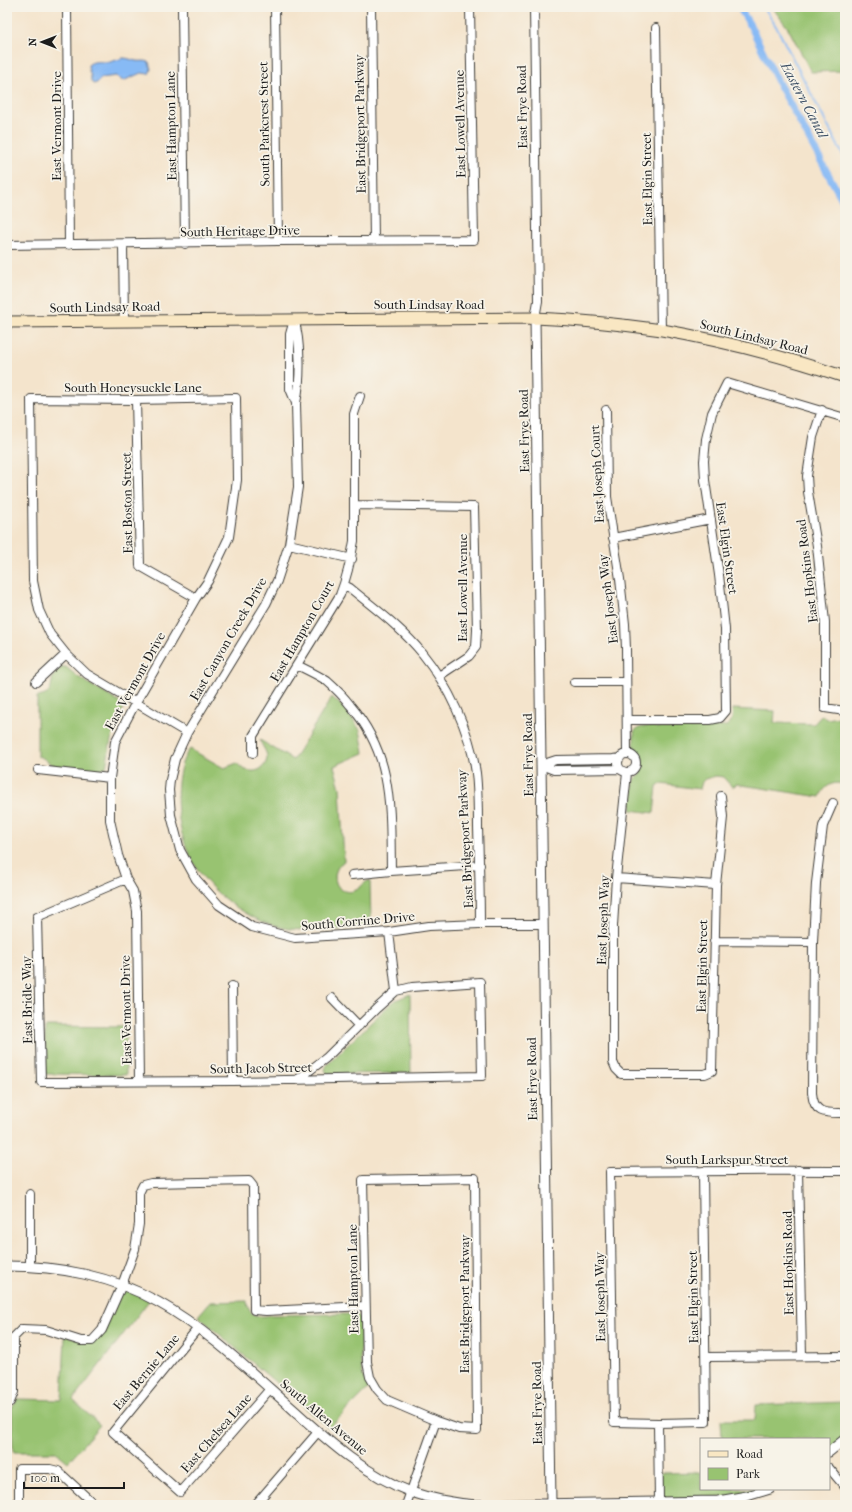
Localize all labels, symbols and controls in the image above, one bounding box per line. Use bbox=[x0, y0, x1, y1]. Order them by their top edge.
north arrow bbox=[22, 22, 62, 62]
text: N bbox=[26, 37, 39, 46]
street label: East Bridgeport Parkway bbox=[351, 53, 369, 194]
water label: Eastern Canal bbox=[776, 58, 832, 142]
street label: South Parkcrest Street bbox=[255, 61, 273, 187]
street label: East Frye Road bbox=[514, 64, 530, 149]
street label: East Lowell Avenue bbox=[452, 69, 468, 178]
street label: East Vermont Drive bbox=[49, 71, 64, 181]
street label: East Hampton Lane bbox=[163, 71, 179, 181]
street label: East Elgin Street bbox=[639, 132, 655, 226]
street label: South Heritage Drive bbox=[180, 222, 301, 240]
street label: South Lindsay Road bbox=[374, 297, 485, 312]
street label: South Lindsay Road bbox=[50, 299, 161, 315]
street label: South Lindsay Road bbox=[698, 316, 810, 358]
street label: South Honeysuckle Lane bbox=[64, 380, 202, 395]
street label: East Frye Road bbox=[516, 388, 532, 473]
street label: East Joseph Court bbox=[587, 424, 607, 524]
street label: East Boston Street bbox=[119, 452, 135, 554]
street label: East Elgin Street bbox=[713, 501, 741, 596]
street label: East Hopkins Road bbox=[793, 517, 821, 624]
street label: East Lowell Avenue bbox=[455, 533, 470, 642]
street label: East Joseph Way bbox=[595, 552, 621, 645]
street label: East Canyon Creek Drive bbox=[187, 574, 270, 703]
street label: East Hampton Court bbox=[267, 577, 337, 684]
street label: East Vermont Drive bbox=[102, 629, 168, 733]
street label: East Frye Road bbox=[520, 712, 536, 797]
street label: East Bridgeport Parkway bbox=[454, 768, 476, 909]
street label: East Joseph Way bbox=[594, 874, 612, 965]
street label: South Corrine Drive bbox=[301, 909, 416, 933]
street label: East Elgin Street bbox=[694, 919, 710, 1013]
street label: East Vermont Drive bbox=[118, 954, 134, 1065]
street label: East Bridle Way bbox=[19, 955, 35, 1044]
street label: East Frye Road bbox=[524, 1036, 540, 1121]
street label: South Jacob Street bbox=[210, 1060, 312, 1076]
street label: South Larkspur Street bbox=[666, 1152, 789, 1167]
street label: East Hopkins Road bbox=[780, 1210, 796, 1315]
street label: East Hampton Lane bbox=[345, 1224, 361, 1334]
street label: East Bridgeport Parkway bbox=[457, 1233, 472, 1374]
street label: East Elgin Street bbox=[685, 1250, 701, 1344]
street label: East Joseph Way bbox=[592, 1251, 608, 1342]
street label: East Bernie Lane bbox=[110, 1330, 183, 1413]
street label: East Frye Road bbox=[529, 1360, 545, 1445]
street label: South Allen Avenue bbox=[277, 1376, 371, 1458]
street label: East Chelsea Lane bbox=[178, 1390, 255, 1476]
legend bbox=[700, 1438, 830, 1490]
text: Road bbox=[736, 1447, 763, 1461]
scale bar bbox=[24, 1464, 124, 1490]
text: Park bbox=[736, 1467, 761, 1481]
text: 100 m bbox=[30, 1471, 60, 1485]

